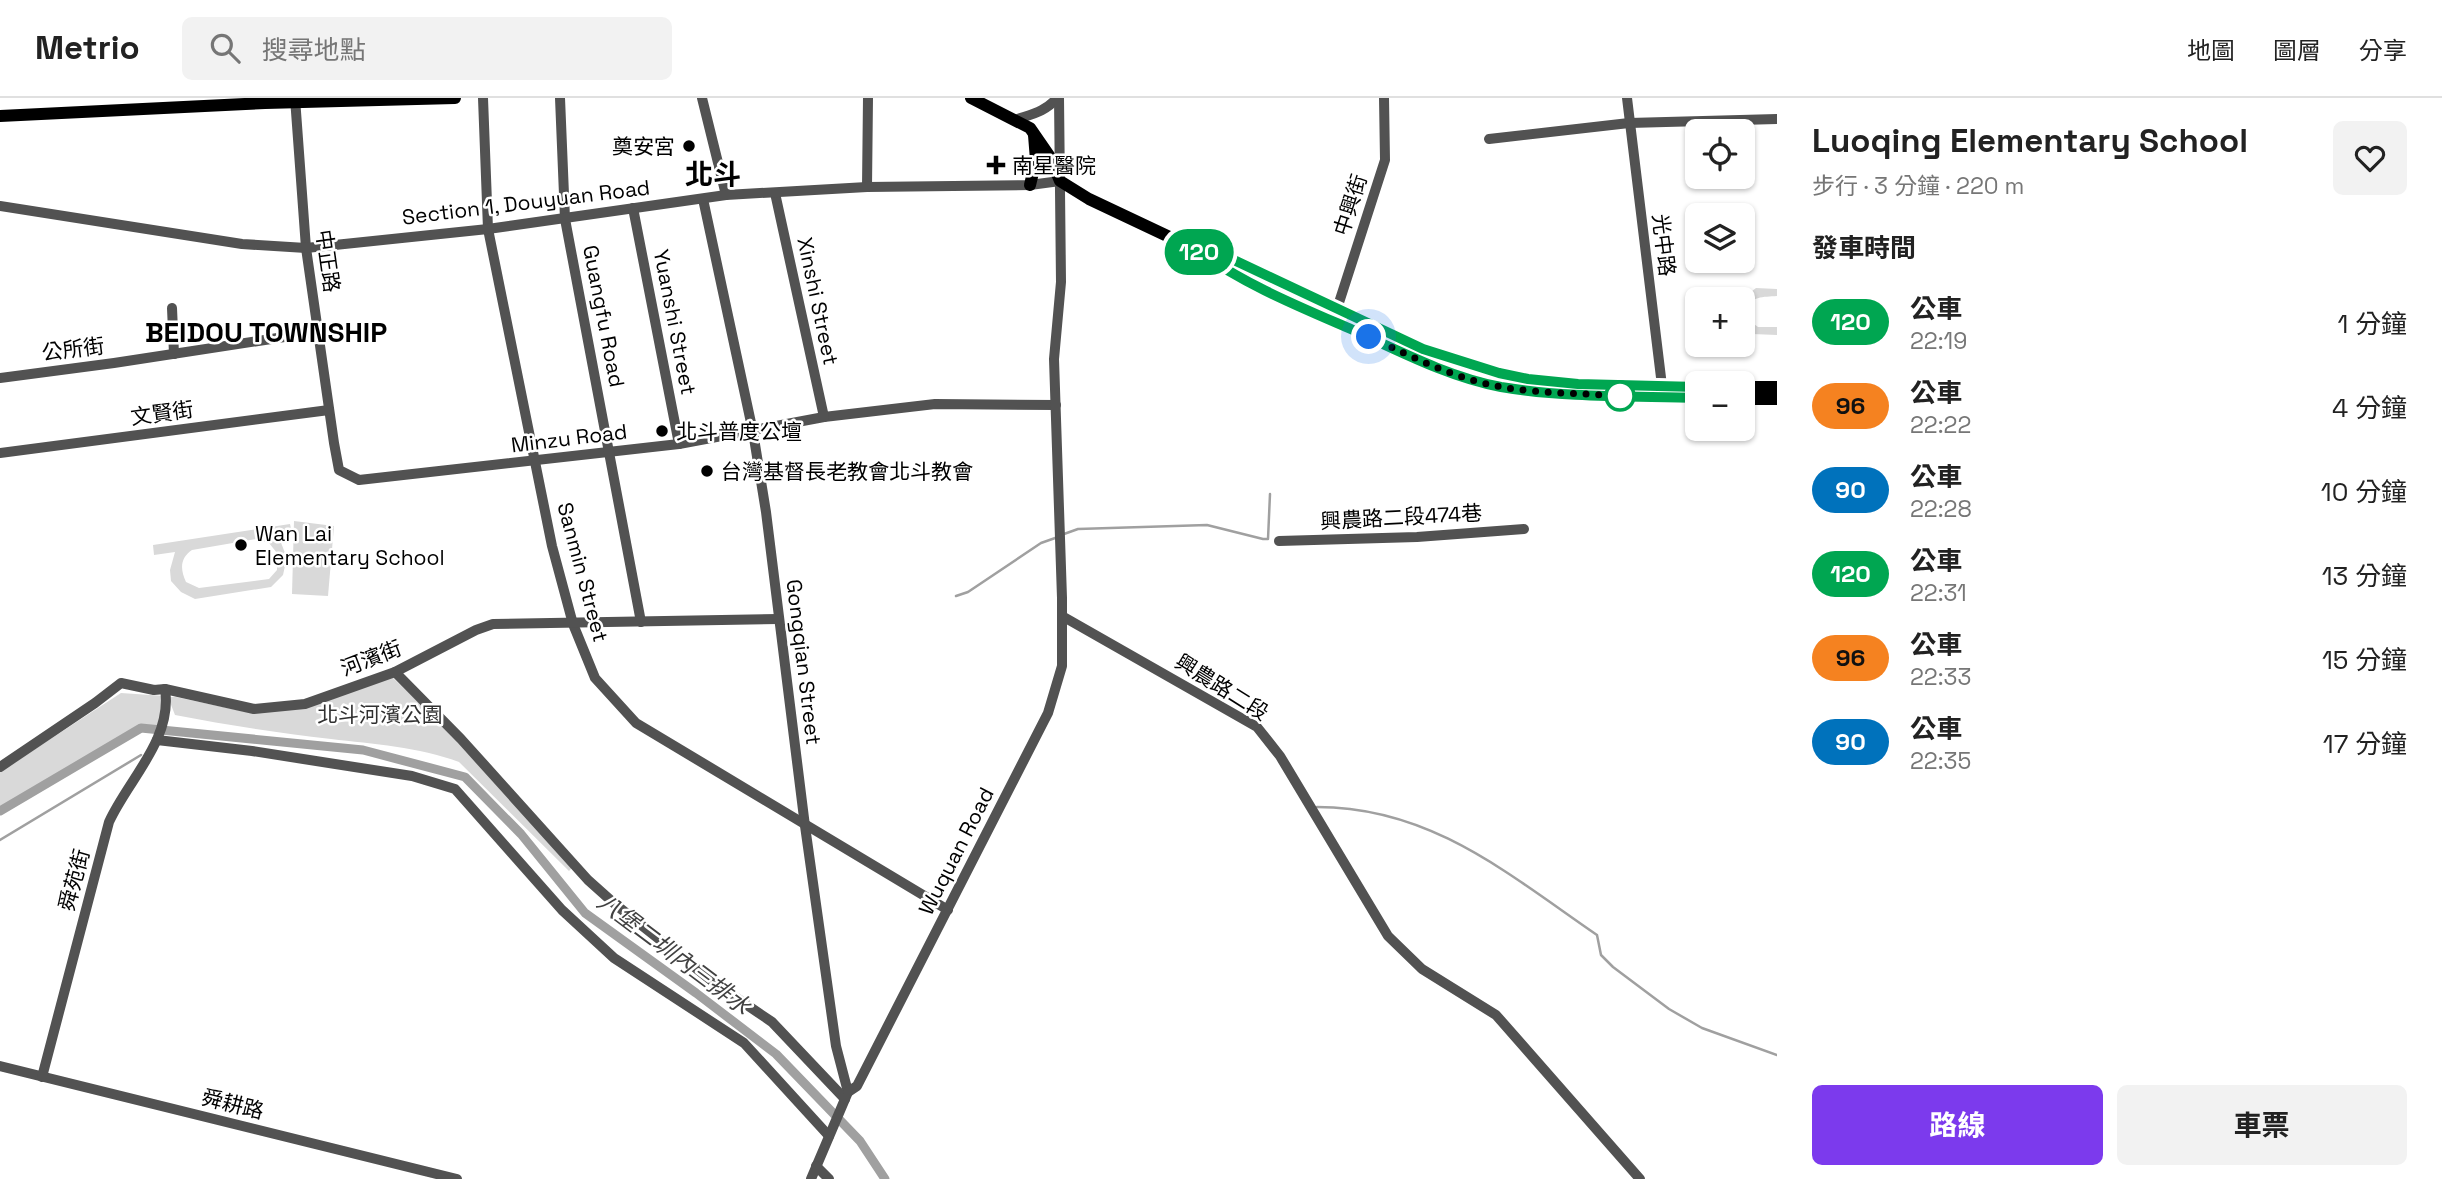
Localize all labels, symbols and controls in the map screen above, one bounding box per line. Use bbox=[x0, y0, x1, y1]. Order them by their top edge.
search box bbox=[182, 17, 672, 80]
text: Metrio bbox=[35, 27, 140, 69]
icon: search bbox=[206, 29, 244, 67]
text: 搜尋地點 bbox=[262, 33, 366, 67]
text: 地圖 bbox=[2187, 35, 2235, 66]
text: 圖層 bbox=[2273, 35, 2321, 66]
text: 分享 bbox=[2359, 35, 2407, 66]
map controls bbox=[1685, 119, 1755, 441]
button: locate bbox=[1685, 119, 1755, 189]
text: Luoqing Elementary School bbox=[1812, 120, 2248, 162]
button: heart bbox=[2333, 121, 2407, 195]
place label: 奠安宮 bbox=[612, 133, 675, 160]
marker: 奠安宮 bbox=[681, 138, 697, 154]
place label: 南星醫院 bbox=[1012, 152, 1096, 179]
marker: 南星醫院 bbox=[986, 155, 1006, 175]
district label: 北斗 bbox=[685, 156, 741, 192]
street label: 中興街 bbox=[1327, 171, 1373, 239]
text: 步行 · 3 分鐘 · 220 m bbox=[1812, 171, 2024, 201]
street label: Section 1, Douyuan Road bbox=[400, 173, 652, 231]
button: layers bbox=[1685, 203, 1755, 273]
street label: 光中路 bbox=[1647, 212, 1681, 278]
street label: 中正路 bbox=[310, 228, 346, 294]
line badge: 120 bbox=[1159, 229, 1239, 275]
text: 發車時間 bbox=[1812, 231, 1916, 265]
street label: Xinshi Street bbox=[791, 235, 845, 367]
text: 120 bbox=[1179, 236, 1219, 267]
street label: Guangfu Road bbox=[577, 243, 631, 389]
street label: Yuanshi Street bbox=[648, 247, 702, 397]
button: + bbox=[1685, 287, 1755, 357]
text: 公車 bbox=[1910, 292, 1962, 326]
text: 120 bbox=[1830, 306, 1871, 337]
text: 1 分鐘 bbox=[2337, 307, 2407, 341]
district label: BEIDOU TOWNSHIP bbox=[145, 314, 387, 350]
your location bbox=[1351, 319, 1386, 354]
text: 22:19 bbox=[1910, 326, 1967, 356]
street label: 公所街 bbox=[40, 332, 106, 366]
button: − bbox=[1685, 371, 1755, 441]
text: 公車 bbox=[1910, 376, 1962, 410]
unlabelled marker bbox=[1605, 381, 1635, 411]
text: 96 bbox=[1836, 390, 1865, 421]
text: 4 分鐘 bbox=[2332, 391, 2407, 425]
street label: 文賢街 bbox=[129, 395, 195, 431]
text: 22:22 bbox=[1910, 410, 1971, 440]
street label: Minzu Road bbox=[509, 417, 629, 459]
place label: 北斗普度公壇 bbox=[676, 418, 802, 445]
marker: 北斗普度公壇 bbox=[654, 423, 670, 439]
place label: 台灣基督長老教會北斗教會 bbox=[721, 458, 973, 485]
text: 公車 bbox=[1910, 460, 1962, 494]
marker: 台灣基督長老教會北斗教會 bbox=[699, 463, 715, 479]
text: 90 bbox=[1835, 474, 1866, 505]
text: 10 分鐘 bbox=[2321, 475, 2407, 509]
text: 22:28 bbox=[1910, 494, 1972, 524]
street label: Sanmin Street bbox=[551, 499, 615, 645]
street label: 興農路二段474巷 bbox=[1319, 499, 1483, 535]
place label: Wan Lai Elementary School bbox=[255, 520, 445, 571]
marker: Wan Lai Elementary School bbox=[233, 537, 249, 553]
text: 公車 bbox=[1910, 544, 1962, 578]
text: 120 bbox=[1830, 558, 1871, 589]
text: 13 分鐘 bbox=[2322, 559, 2407, 593]
street label: Gongqian Street bbox=[780, 578, 828, 746]
text: 22:31 bbox=[1910, 578, 1967, 608]
text: 公車 bbox=[1910, 628, 1962, 662]
street label: 河濱街 bbox=[337, 634, 405, 682]
text: 96 bbox=[1836, 642, 1865, 673]
text: 15 分鐘 bbox=[2322, 643, 2407, 677]
street label: 興農路二段 bbox=[1170, 648, 1274, 726]
text: 22:33 bbox=[1910, 662, 1971, 692]
park label: 北斗河濱公園 bbox=[317, 701, 443, 728]
text: 公車 bbox=[1910, 712, 1962, 746]
text: 90 bbox=[1835, 726, 1866, 757]
text: 17 分鐘 bbox=[2323, 727, 2407, 761]
text: 22:35 bbox=[1910, 746, 1971, 776]
street label: Wuquan Road bbox=[912, 783, 1000, 919]
street label: 舜苑街 bbox=[53, 846, 95, 914]
water label: 八堡二圳內三排水 bbox=[591, 887, 757, 1022]
street label: 舜耕路 bbox=[199, 1083, 267, 1125]
button: 路線 bbox=[1812, 1085, 2103, 1165]
button: 車票 bbox=[2117, 1085, 2407, 1165]

